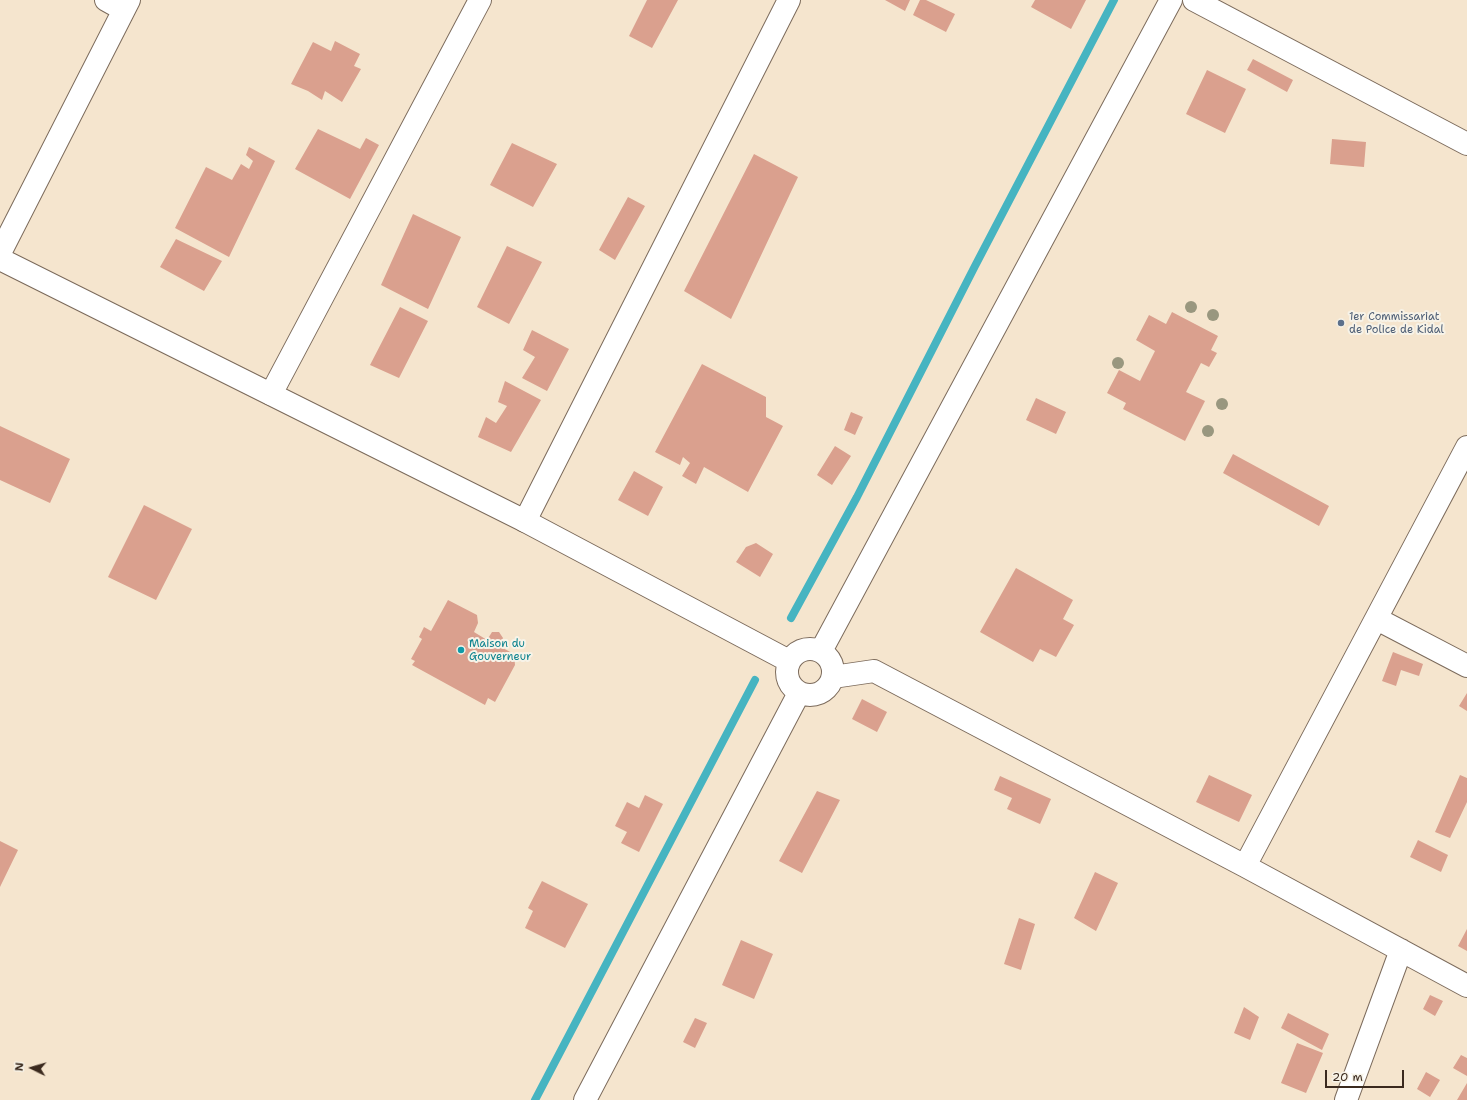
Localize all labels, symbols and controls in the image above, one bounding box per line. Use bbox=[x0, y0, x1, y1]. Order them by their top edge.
place label: 1er Commissariat de Police de Kidal bbox=[1349, 310, 1444, 336]
marker: 1er Commissariat de Police de Kidal bbox=[1336, 318, 1346, 328]
place label: Maison du Gouverneur bbox=[469, 637, 531, 663]
marker: Maison du Gouverneur bbox=[456, 645, 466, 655]
north arrow bbox=[12, 1048, 52, 1088]
text: N bbox=[12, 1062, 27, 1072]
scale bar bbox=[1327, 1062, 1406, 1088]
text: 20 m bbox=[1332, 1069, 1363, 1085]

